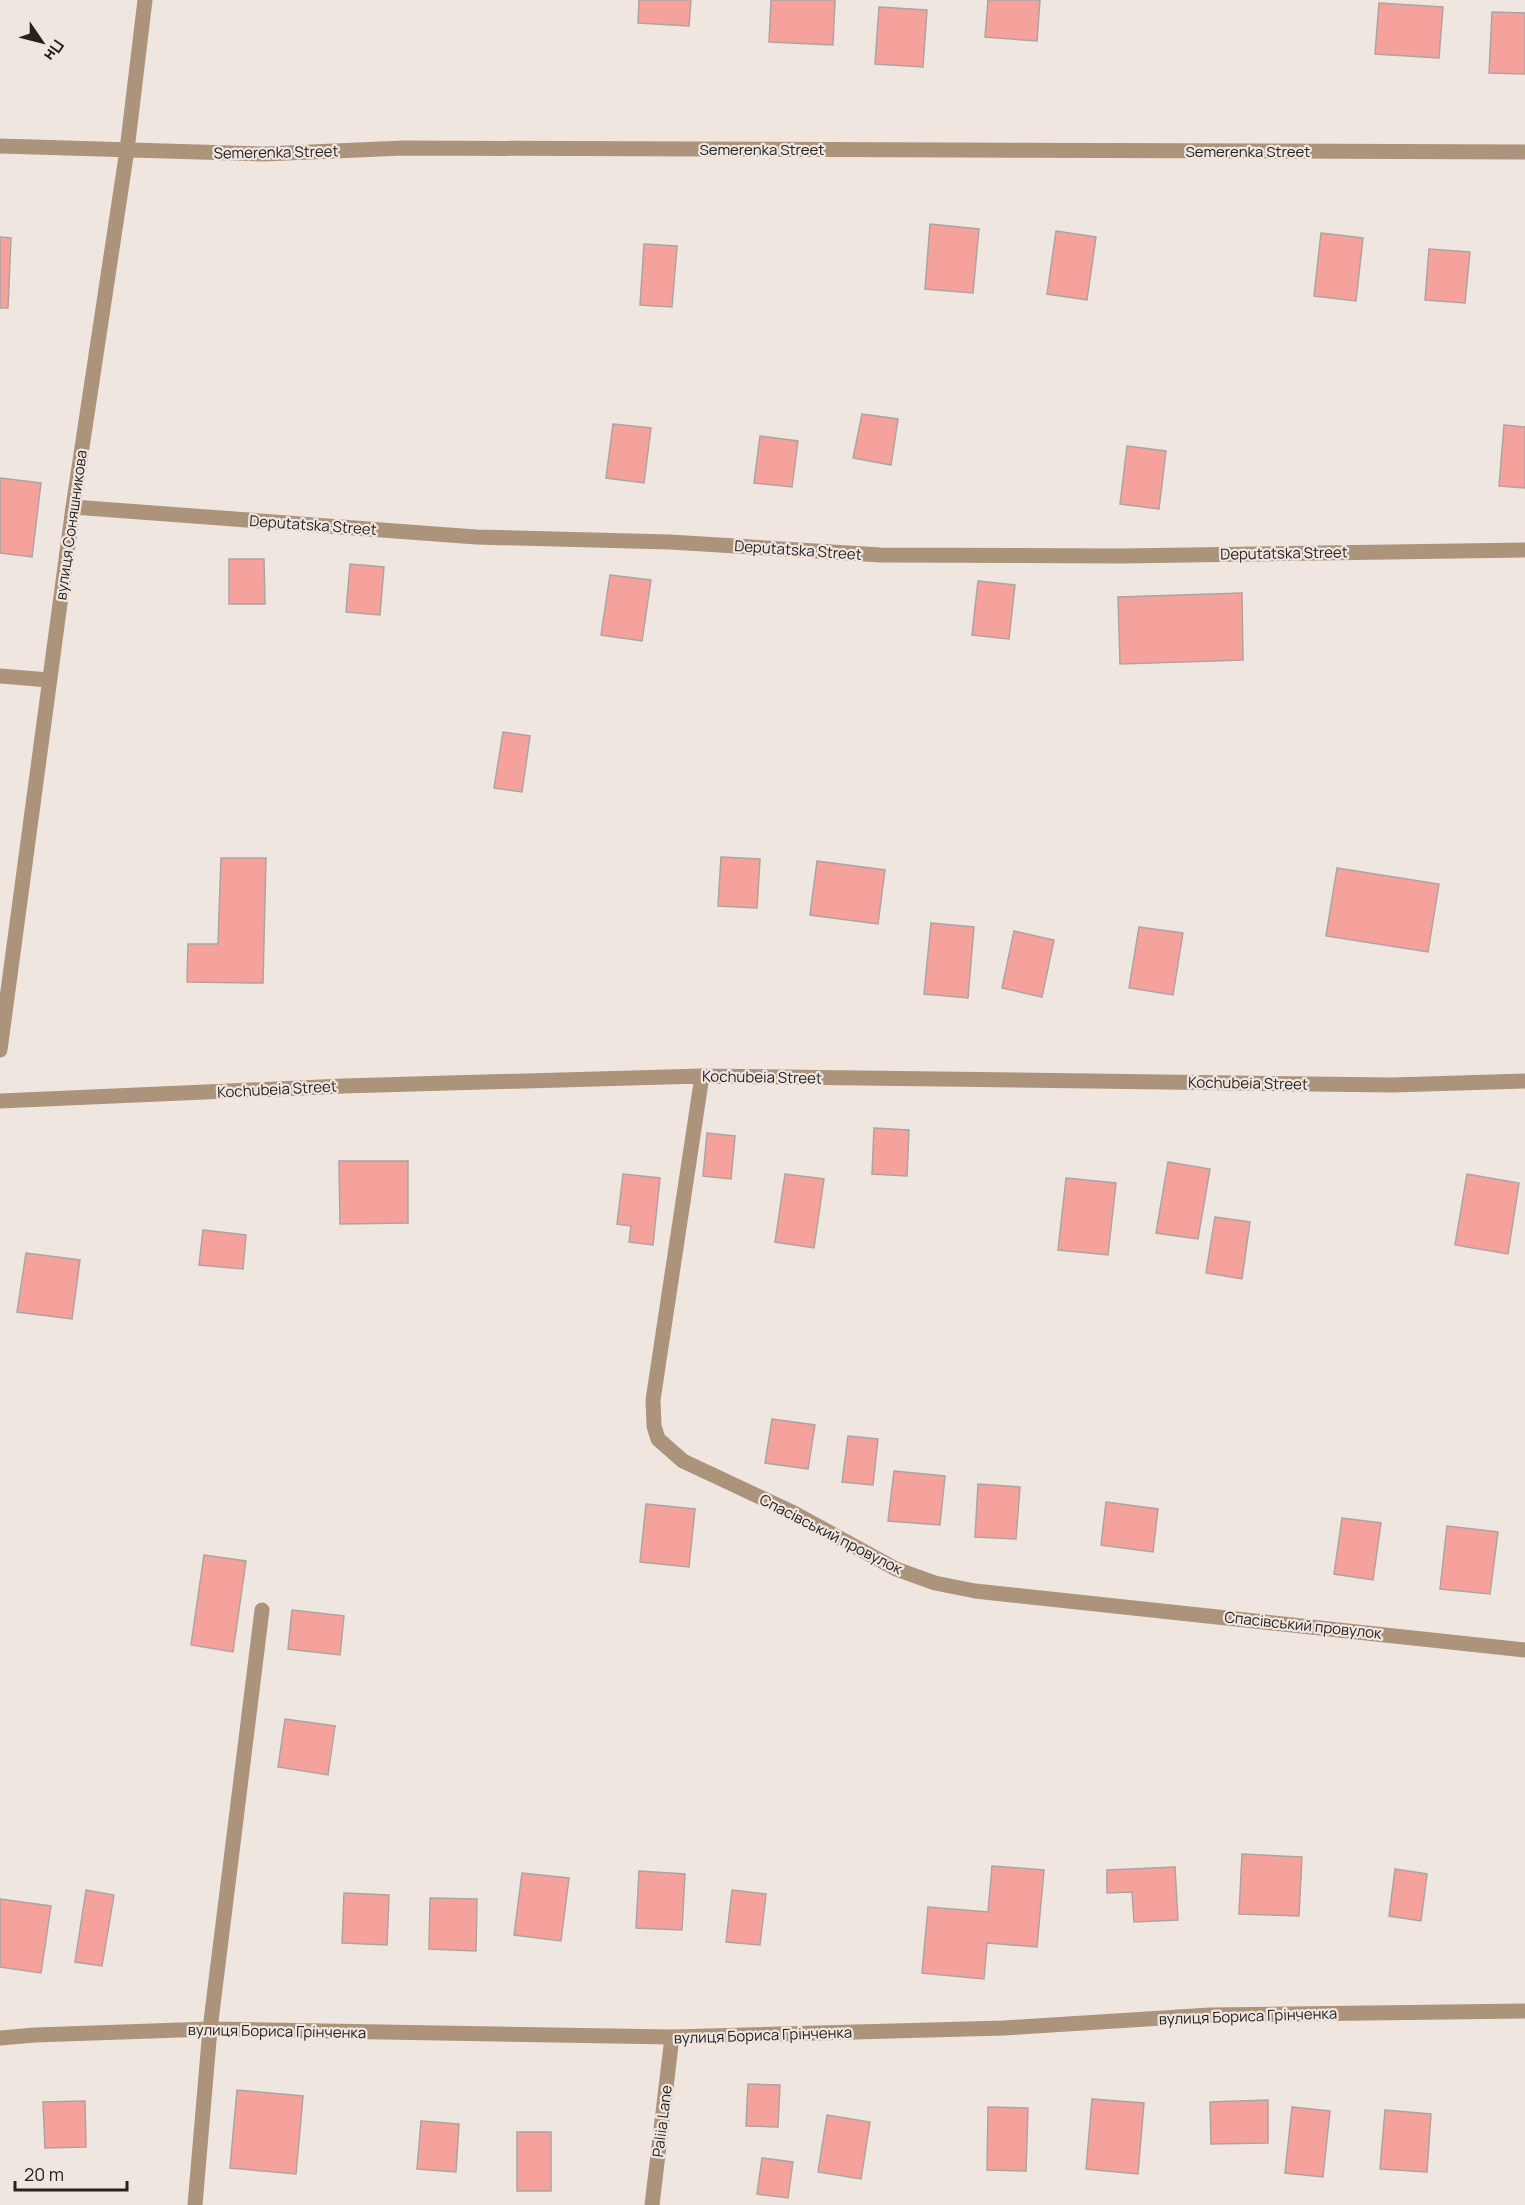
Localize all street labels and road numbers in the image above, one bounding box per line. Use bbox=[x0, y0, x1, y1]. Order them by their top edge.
street label: Semerenka Street bbox=[700, 139, 824, 160]
street label: Semerenka Street bbox=[213, 140, 339, 164]
street label: Semerenka Street bbox=[1186, 141, 1310, 162]
street label: вулиця Соняшникова bbox=[50, 449, 92, 601]
street label: Deputatska Street bbox=[249, 510, 377, 540]
street label: Deputatska Street bbox=[734, 535, 862, 565]
street label: Deputatska Street bbox=[1220, 541, 1348, 565]
street label: Kochubeia Street bbox=[702, 1065, 822, 1089]
street label: Kochubeia Street bbox=[1188, 1071, 1308, 1095]
street label: Kochubeia Street bbox=[217, 1075, 337, 1103]
street label: Спасівський провулок bbox=[756, 1489, 907, 1579]
street label: Спасівський провулок bbox=[1223, 1606, 1383, 1644]
street label: вулиця Бориса Грінченка bbox=[1159, 2002, 1337, 2030]
street label: вулиця Бориса Грінченка bbox=[188, 2019, 366, 2043]
street label: вулиця Бориса Грінченка bbox=[674, 2021, 852, 2049]
street label: Paliia Lane bbox=[647, 2084, 677, 2158]

